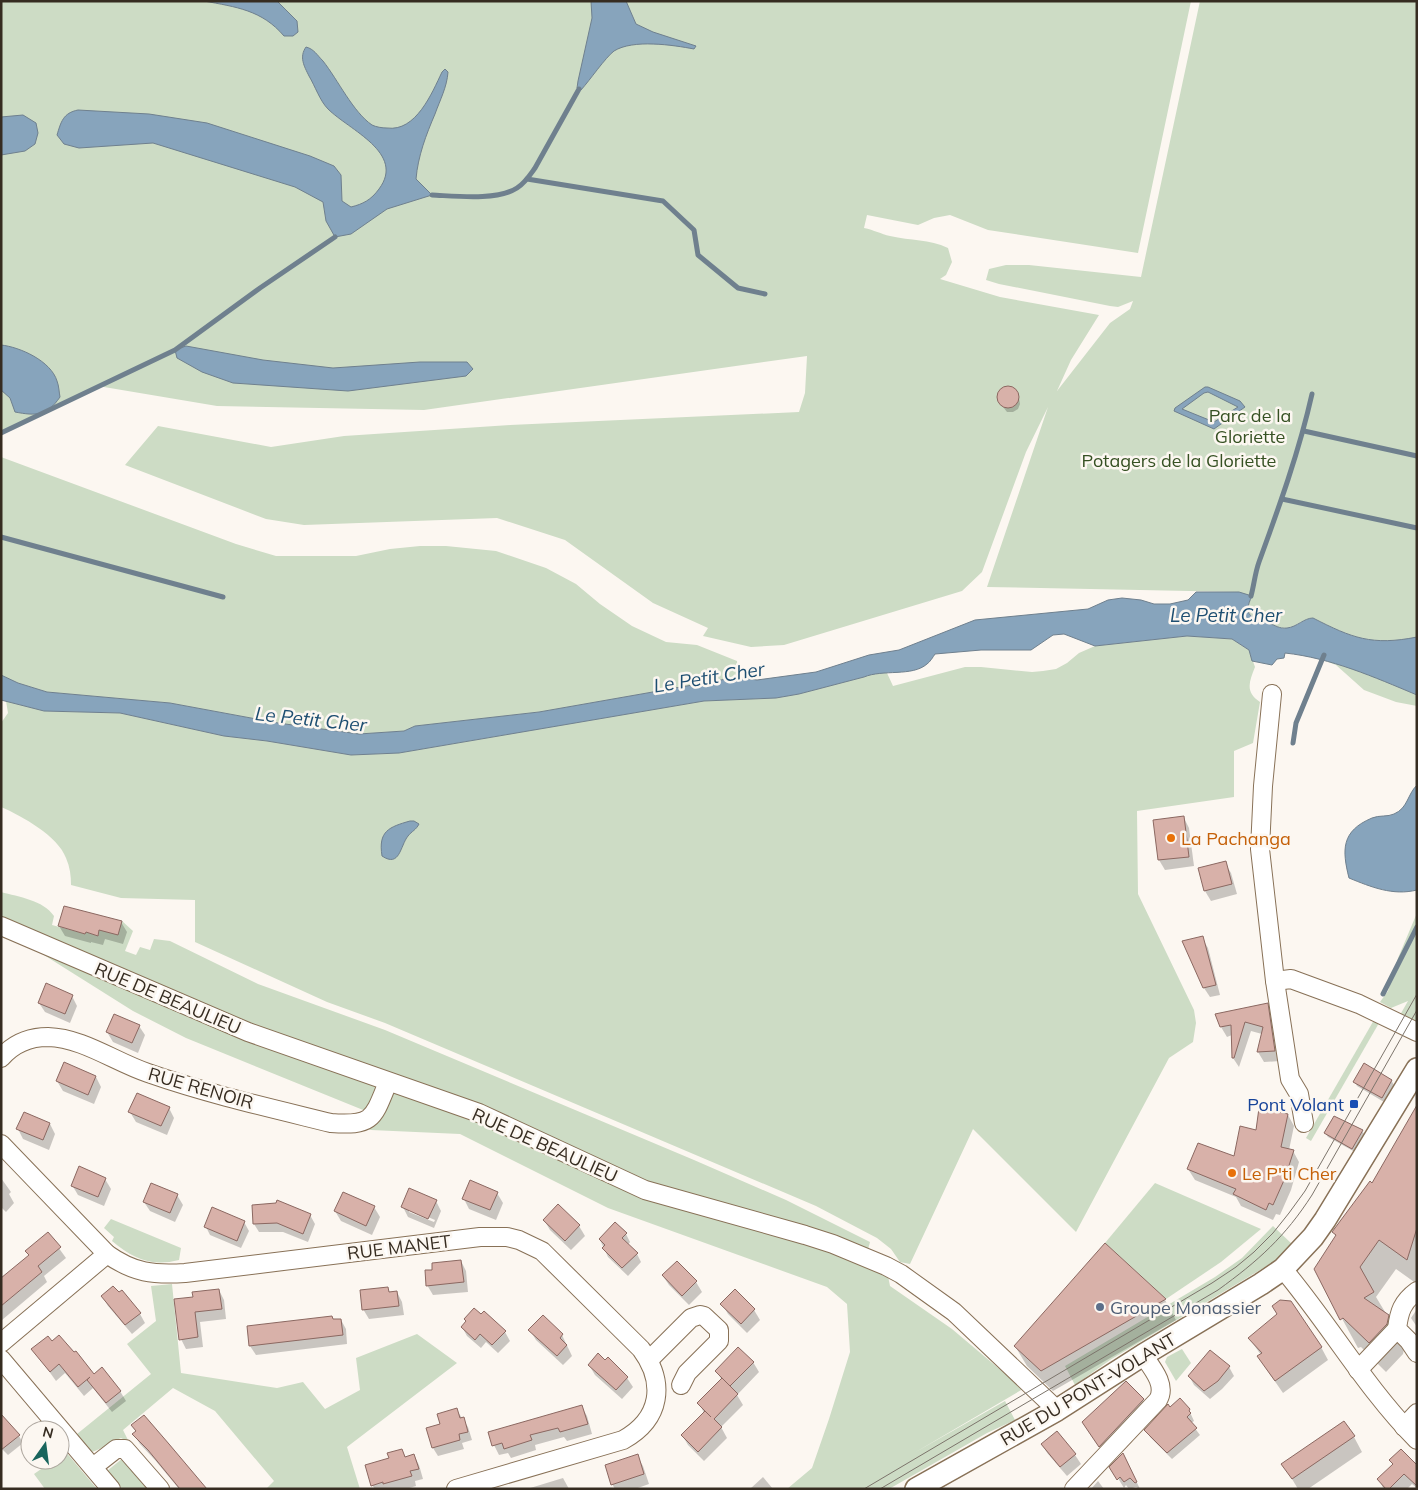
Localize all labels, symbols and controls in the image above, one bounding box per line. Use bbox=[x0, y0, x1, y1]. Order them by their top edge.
park label: Parc de la Gloriette bbox=[1209, 404, 1291, 448]
park label: Potagers de la Gloriette bbox=[1082, 449, 1276, 472]
water label: Le Petit Cher bbox=[1170, 603, 1283, 627]
water label: Le Petit Cher bbox=[652, 656, 767, 698]
water label: Le Petit Cher bbox=[254, 701, 369, 737]
place label: La Pachanga bbox=[1181, 827, 1291, 850]
marker: La Pachanga bbox=[1165, 832, 1177, 844]
street label: RUE DE BEAULIEU bbox=[91, 957, 245, 1039]
street label: RUE RENOIR bbox=[146, 1062, 256, 1114]
place label: Pont Volant bbox=[1247, 1093, 1344, 1116]
marker: Pont Volant bbox=[1348, 1098, 1360, 1110]
street label: RUE DE BEAULIEU bbox=[469, 1103, 621, 1187]
place label: Le P'ti Cher bbox=[1242, 1162, 1337, 1185]
marker: Le P'ti Cher bbox=[1226, 1167, 1238, 1179]
street label: RUE MANET bbox=[346, 1229, 452, 1265]
place label: Groupe Monassier bbox=[1110, 1296, 1262, 1319]
marker: Groupe Monassier bbox=[1094, 1301, 1106, 1313]
street label: RUE DU PONT-VOLANT bbox=[996, 1327, 1180, 1451]
north arrow bbox=[20, 1420, 70, 1470]
text: N bbox=[41, 1422, 55, 1442]

